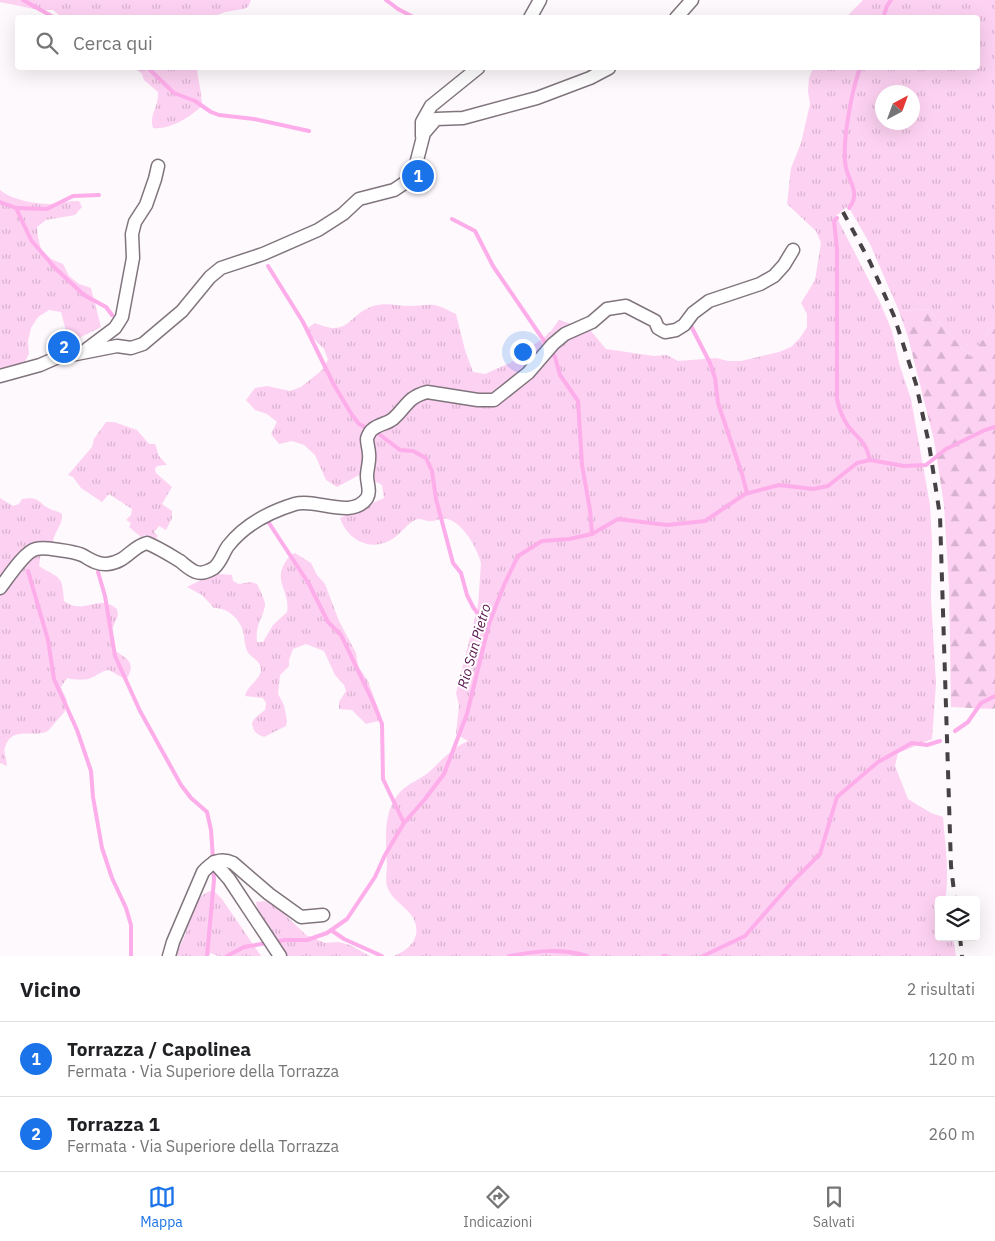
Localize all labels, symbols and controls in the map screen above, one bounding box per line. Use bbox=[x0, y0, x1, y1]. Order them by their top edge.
search box bbox=[15, 15, 980, 70]
icon: search bbox=[33, 29, 61, 57]
text: Cerca qui bbox=[73, 31, 153, 55]
north arrow bbox=[875, 85, 920, 130]
pin: 1 bbox=[402, 157, 434, 195]
pin: 2 bbox=[48, 328, 80, 366]
your location bbox=[510, 339, 536, 365]
water label: Rio San Pietro bbox=[453, 601, 495, 690]
map controls bbox=[935, 896, 980, 941]
button: layers bbox=[935, 896, 980, 941]
text: Vicino bbox=[20, 975, 81, 1003]
text: 2 risultati bbox=[907, 979, 975, 999]
text: Torrazza / Capolinea bbox=[67, 1037, 251, 1061]
text: 1 bbox=[31, 1049, 41, 1069]
text: 120 m bbox=[928, 1049, 975, 1069]
text: Fermata · Via Superiore della Torrazza bbox=[67, 1061, 339, 1081]
text: Torrazza 1 bbox=[67, 1112, 160, 1136]
text: 2 bbox=[31, 1124, 41, 1144]
text: 260 m bbox=[928, 1124, 975, 1144]
text: Fermata · Via Superiore della Torrazza bbox=[67, 1136, 339, 1156]
tab: Mappa bbox=[140, 1183, 183, 1231]
tab: Indicazioni bbox=[463, 1183, 532, 1231]
tab: Salvati bbox=[813, 1183, 855, 1231]

